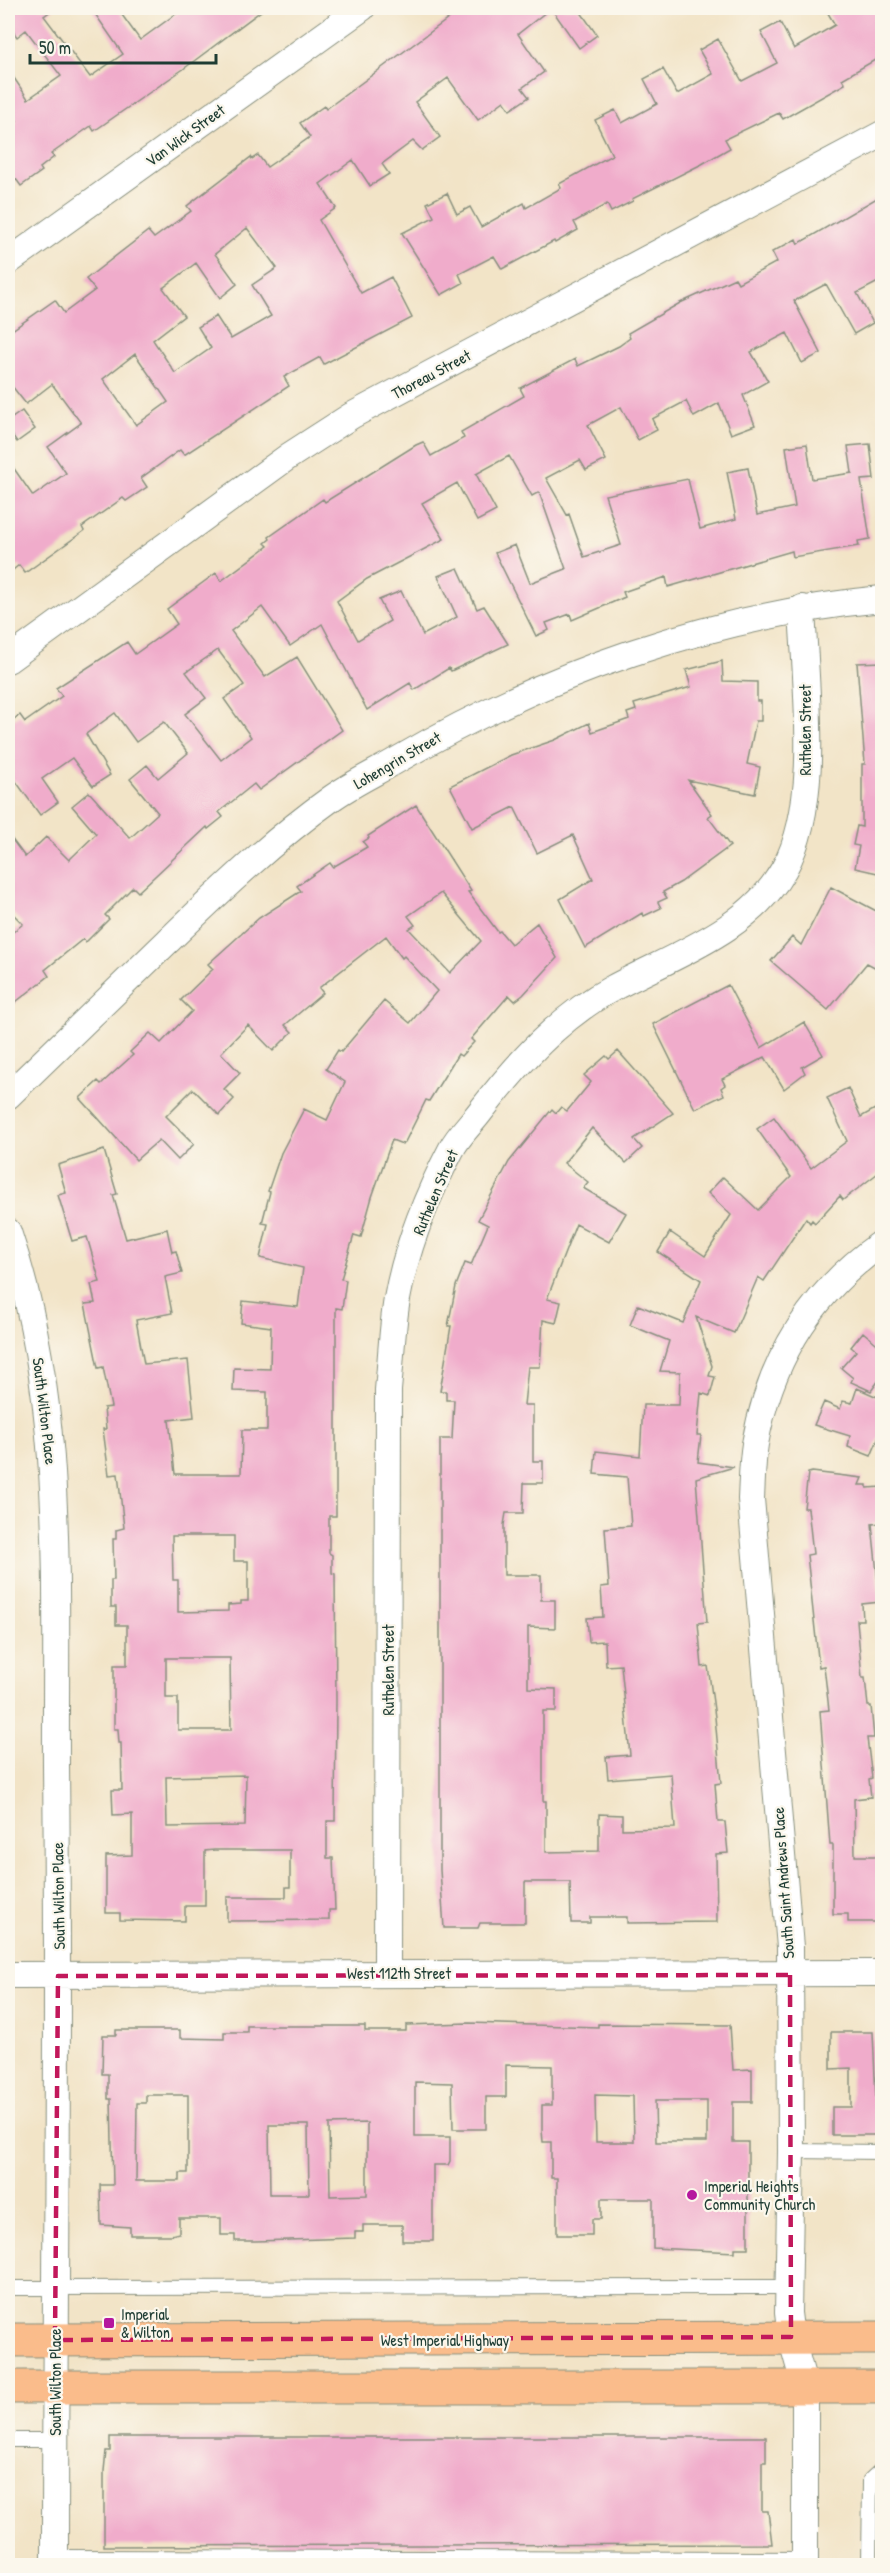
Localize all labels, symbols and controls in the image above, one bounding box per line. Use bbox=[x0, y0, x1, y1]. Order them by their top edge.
scale bar bbox=[30, 27, 216, 65]
text: 50 m bbox=[39, 35, 71, 60]
street label: Van Wick Street bbox=[141, 98, 230, 171]
street label: Thoreau Street bbox=[388, 344, 475, 404]
street label: Ruthelen Street bbox=[794, 684, 816, 776]
street label: Lohengrin Street bbox=[349, 726, 445, 794]
street label: Ruthelen Street bbox=[407, 1145, 463, 1238]
street label: South Wilton Place bbox=[28, 1356, 63, 1466]
street label: Ruthelen Street bbox=[377, 1624, 399, 1716]
street label: South Saint Andrews Place bbox=[767, 1806, 799, 1959]
street label: South Wilton Place bbox=[46, 1841, 70, 1950]
street label: West 112th Street bbox=[347, 1962, 451, 1984]
place label: Imperial Heights Community Church bbox=[704, 2175, 815, 2215]
marker: Imperial Heights Community Church bbox=[685, 2188, 699, 2202]
place label: Imperial & Wilton bbox=[121, 2303, 170, 2343]
marker: Imperial & Wilton bbox=[102, 2316, 116, 2330]
street label: South Wilton Place bbox=[44, 2328, 66, 2436]
street label: West Imperial Highway bbox=[381, 2329, 510, 2351]

